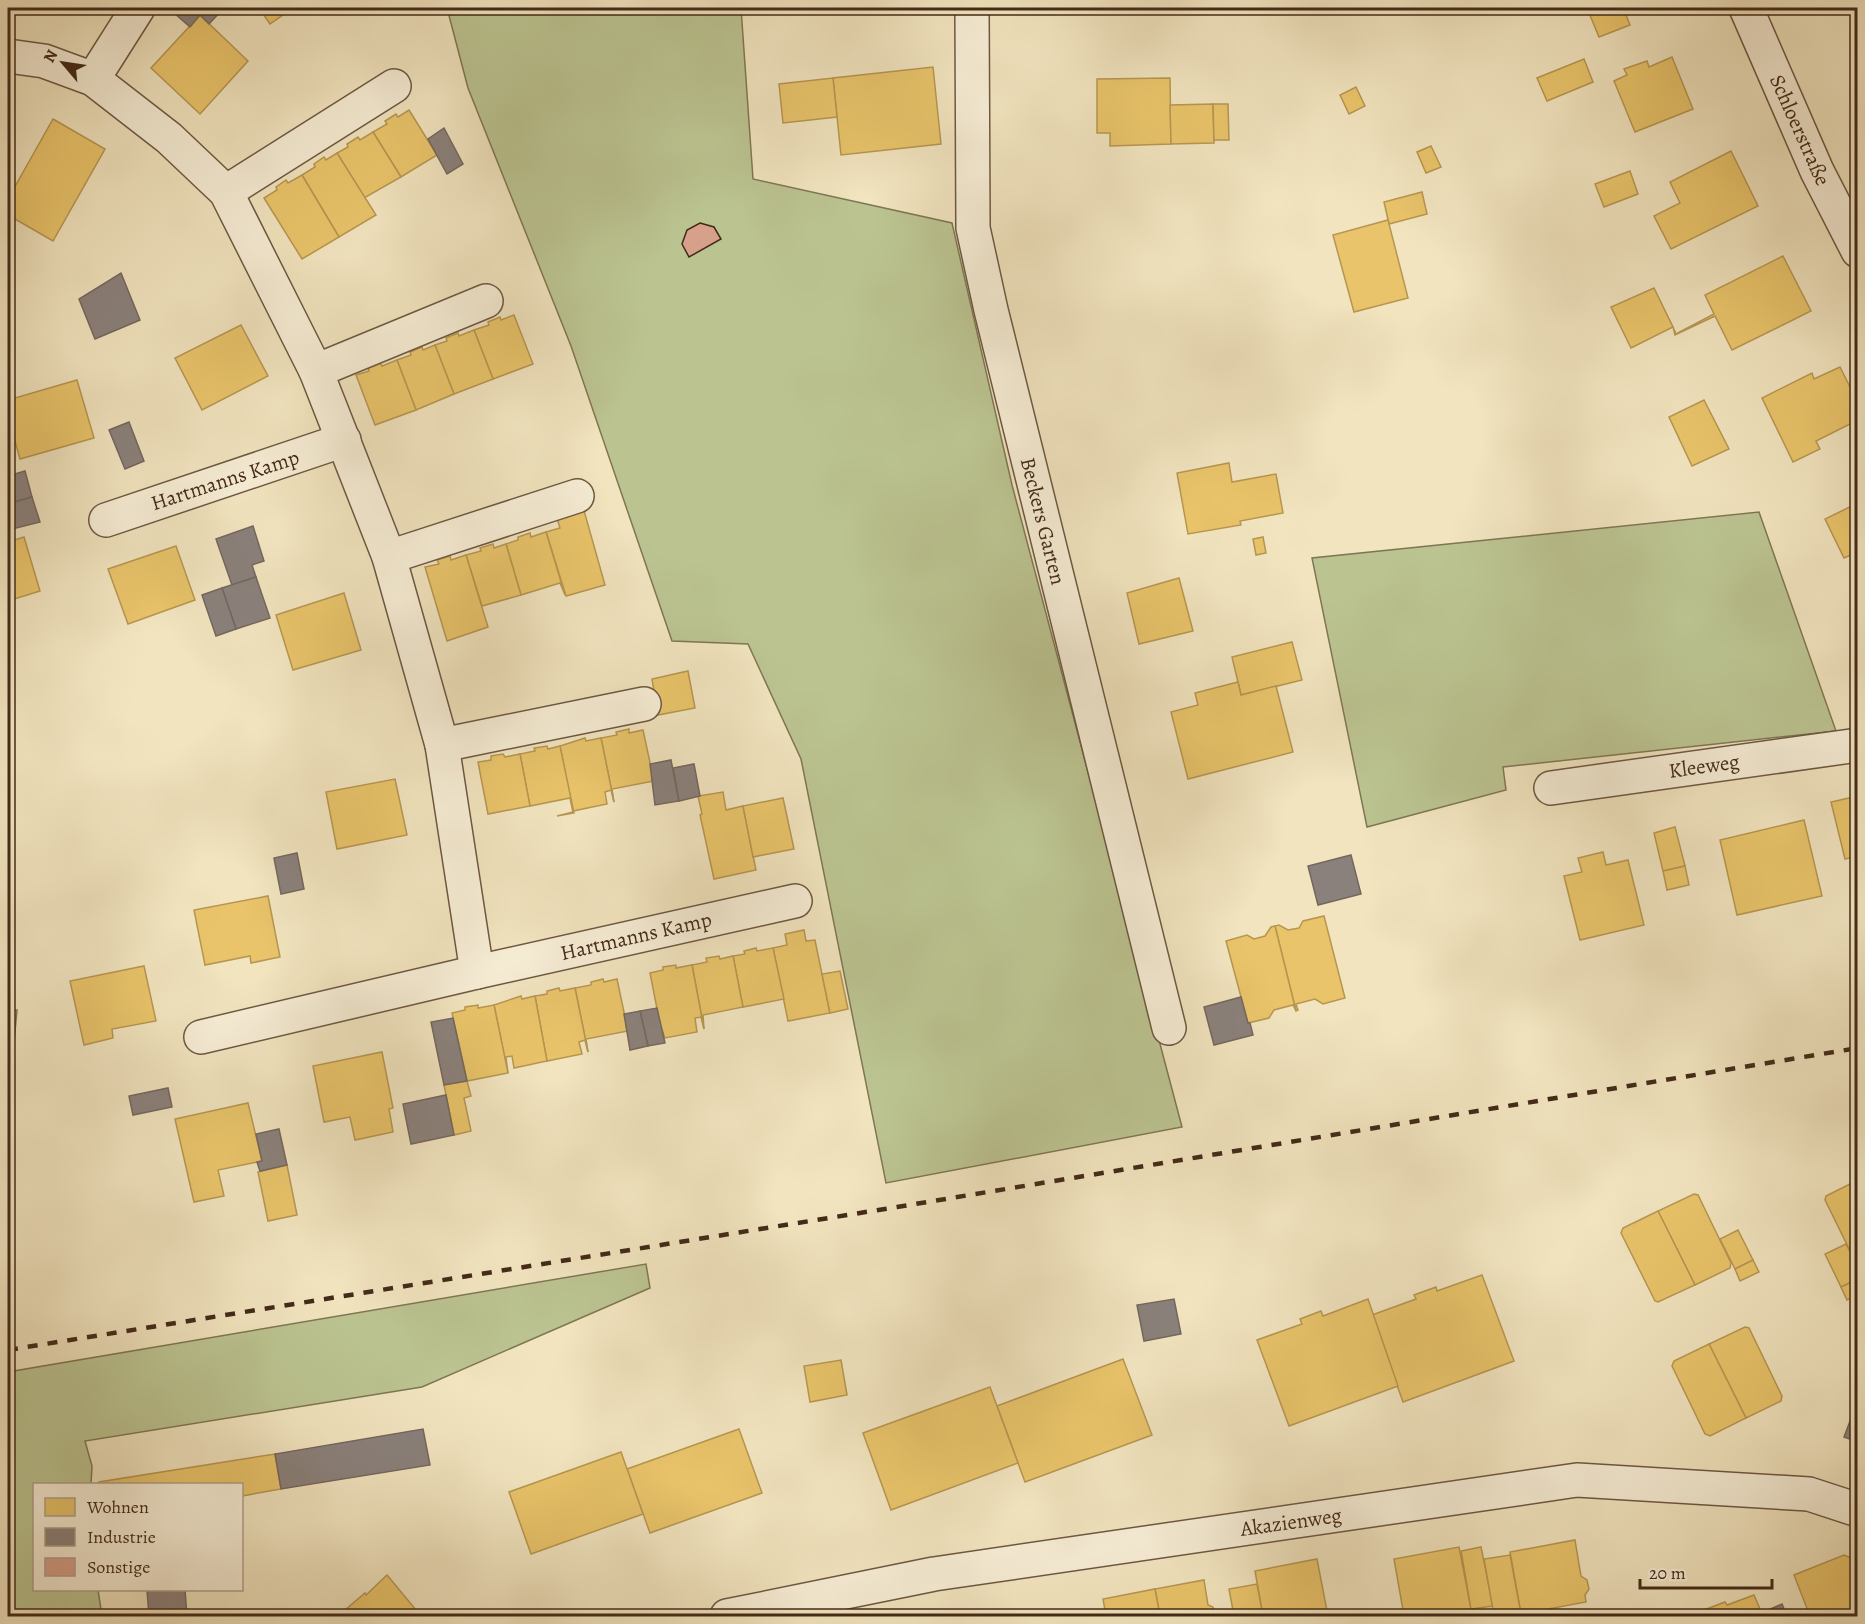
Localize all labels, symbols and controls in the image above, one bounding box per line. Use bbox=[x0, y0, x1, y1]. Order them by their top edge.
north arrow bbox=[33, 33, 93, 93]
text: N bbox=[38, 45, 63, 67]
street label: Schloerstraße bbox=[1763, 70, 1837, 190]
street label: Hartmanns Kamp bbox=[147, 443, 303, 517]
street label: Beckers Garten bbox=[1014, 454, 1072, 588]
street label: Kleeweg bbox=[1667, 747, 1742, 785]
street label: Hartmanns Kamp bbox=[558, 905, 714, 967]
legend bbox=[33, 1483, 243, 1591]
text: Wohnen bbox=[86, 1495, 149, 1519]
street label: Akazienweg bbox=[1238, 1501, 1344, 1543]
text: Industrie bbox=[87, 1525, 156, 1549]
scale bar bbox=[1640, 1552, 1772, 1590]
text: Sonstige bbox=[87, 1555, 150, 1579]
text: 20 m bbox=[1649, 1561, 1686, 1585]

